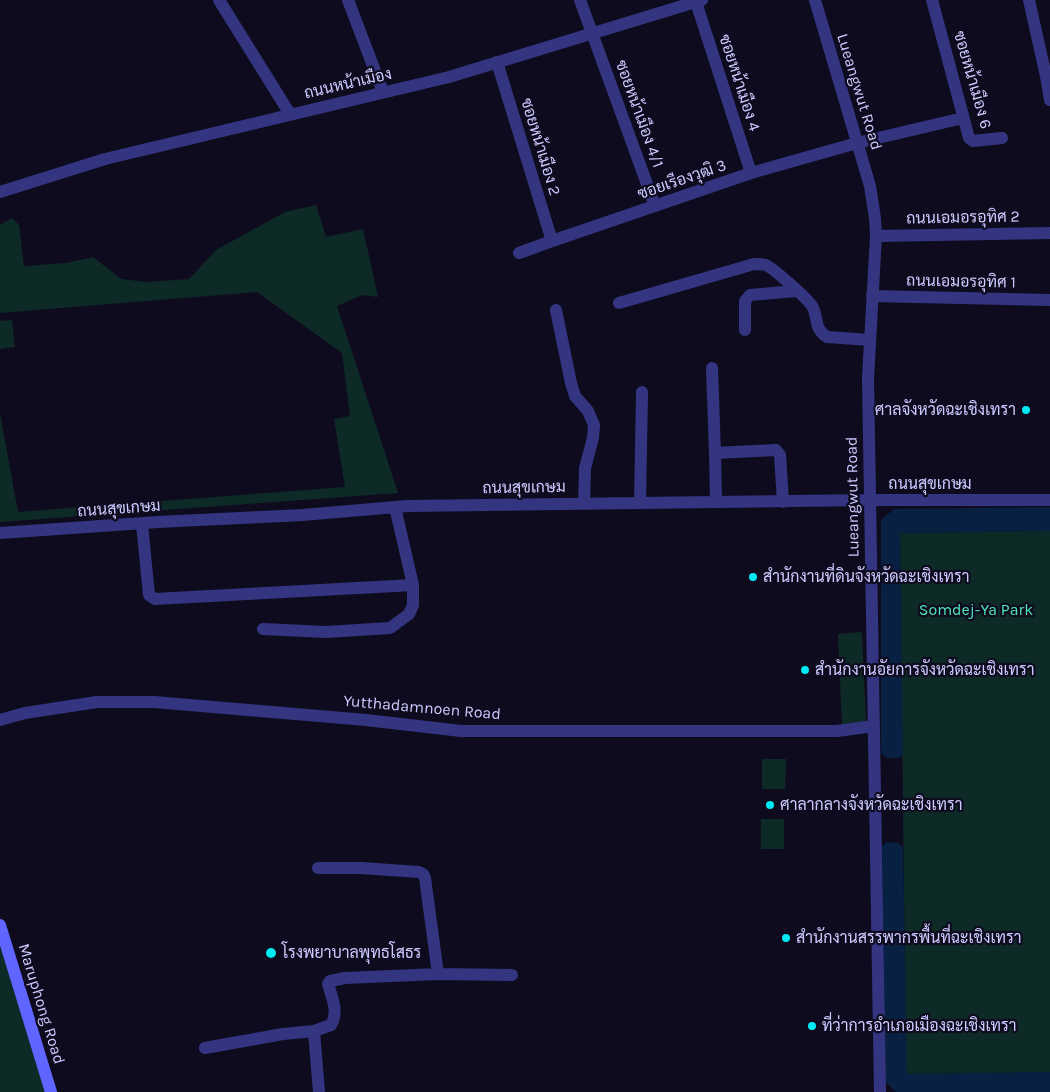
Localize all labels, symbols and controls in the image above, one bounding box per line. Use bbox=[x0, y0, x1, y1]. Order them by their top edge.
street label: ซอยหน้าเมือง 6 bbox=[949, 29, 995, 131]
street label: Lueangwut Road bbox=[832, 31, 886, 153]
street label: ซอยหน้าเมือง 4 bbox=[714, 32, 764, 134]
street label: ซอยหน้าเมือง 4/1 bbox=[611, 58, 667, 170]
street label: ถนนหน้าเมือง bbox=[302, 65, 394, 103]
street label: ซอยหน้าเมือง 2 bbox=[516, 96, 564, 198]
street label: ซอยเรืองวุฒิ 3 bbox=[635, 156, 729, 204]
street label: ถนนเอมอรอุทิศ 2 bbox=[906, 207, 1020, 229]
street label: ถนนเอมอรอุทิศ 1 bbox=[906, 271, 1016, 293]
place label: ศาลจังหวัดฉะเชิงเทรา bbox=[875, 400, 1016, 420]
marker: ศาลจังหวัดฉะเชิงเทรา bbox=[1020, 404, 1032, 416]
street label: Lueangwut Road bbox=[842, 436, 864, 558]
street label: ถนนสุขเกษม bbox=[888, 474, 972, 494]
street label: ถนนสุขเกษม bbox=[482, 478, 566, 498]
street label: ถนนสุขเกษม bbox=[77, 497, 161, 521]
place label: สำนักงานที่ดินจังหวัดฉะเชิงเทรา bbox=[763, 567, 969, 587]
marker: สำนักงานที่ดินจังหวัดฉะเชิงเทรา bbox=[747, 571, 759, 583]
park label: Somdej-Ya Park bbox=[919, 600, 1033, 620]
place label: สำนักงานอัยการจังหวัดฉะเชิงเทรา bbox=[815, 660, 1034, 680]
marker: สำนักงานอัยการจังหวัดฉะเชิงเทรา bbox=[799, 664, 811, 676]
street label: Yutthadamnoen Road bbox=[342, 692, 502, 724]
place label: ศาลากลางจังหวัดฉะเชิงเทรา bbox=[780, 795, 963, 815]
marker: ศาลากลางจังหวัดฉะเชิงเทรา bbox=[764, 799, 776, 811]
place label: สำนักงานสรรพากรพื้นที่ฉะเชิงเทรา bbox=[796, 928, 1021, 948]
marker: สำนักงานสรรพากรพื้นที่ฉะเชิงเทรา bbox=[780, 932, 792, 944]
street label: Maruphong Road bbox=[14, 941, 68, 1067]
place label: โรงพยาบาลพุทธโสธร bbox=[282, 943, 421, 963]
marker: โรงพยาบาลพุทธโสธร bbox=[264, 946, 278, 960]
place label: ที่ว่าการอำเภอเมืองฉะเชิงเทรา bbox=[822, 1016, 1017, 1036]
marker: ที่ว่าการอำเภอเมืองฉะเชิงเทรา bbox=[806, 1020, 818, 1032]

